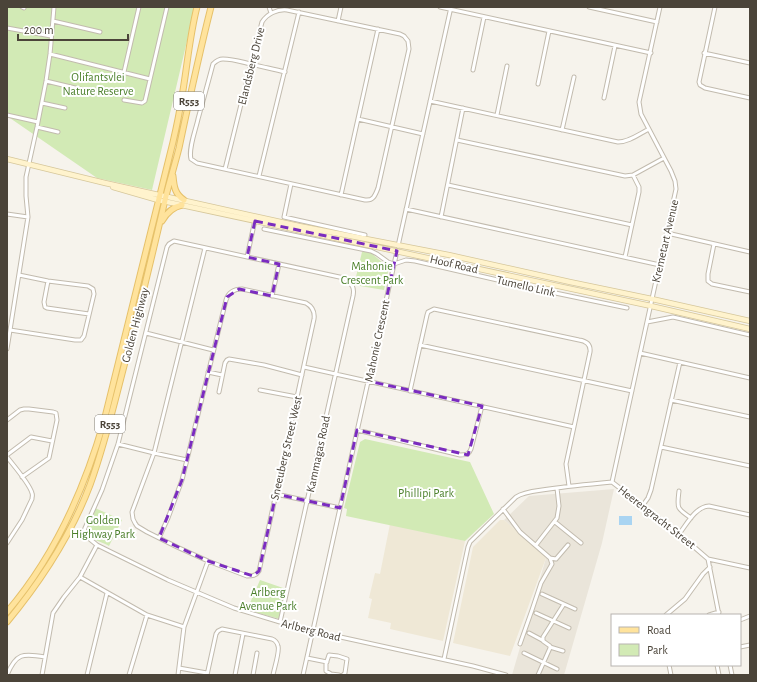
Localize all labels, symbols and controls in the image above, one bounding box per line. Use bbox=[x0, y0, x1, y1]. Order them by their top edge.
scale bar bbox=[18, 16, 128, 42]
text: 200 m bbox=[24, 24, 54, 36]
street label: Elandsberg Drive bbox=[236, 26, 266, 106]
park label: Olifantsvlei Nature Reserve bbox=[63, 71, 133, 97]
road number: R553 bbox=[174, 92, 204, 110]
street label: Kremetart Avenue bbox=[650, 198, 680, 284]
street label: Hoof Road bbox=[429, 253, 479, 275]
park label: Mahonie Crescent Park bbox=[341, 260, 404, 286]
street label: Tumello Link bbox=[496, 273, 557, 299]
street label: Golden Highway bbox=[119, 286, 152, 364]
street label: Mahonie Crescent bbox=[362, 299, 392, 383]
street label: Sneeuberg Street West bbox=[268, 395, 304, 501]
road number: R553 bbox=[95, 415, 125, 433]
street label: Kammagas Road bbox=[304, 415, 332, 493]
street label: Heerengracht Street bbox=[616, 483, 698, 551]
park label: Phillipi Park bbox=[398, 487, 454, 499]
park label: Golden Highway Park bbox=[71, 514, 136, 541]
park label: Arlberg Avenue Park bbox=[239, 586, 297, 612]
legend bbox=[611, 614, 741, 666]
street label: Arlberg Road bbox=[280, 617, 342, 643]
text: Road bbox=[647, 624, 671, 636]
text: Park bbox=[647, 644, 668, 656]

